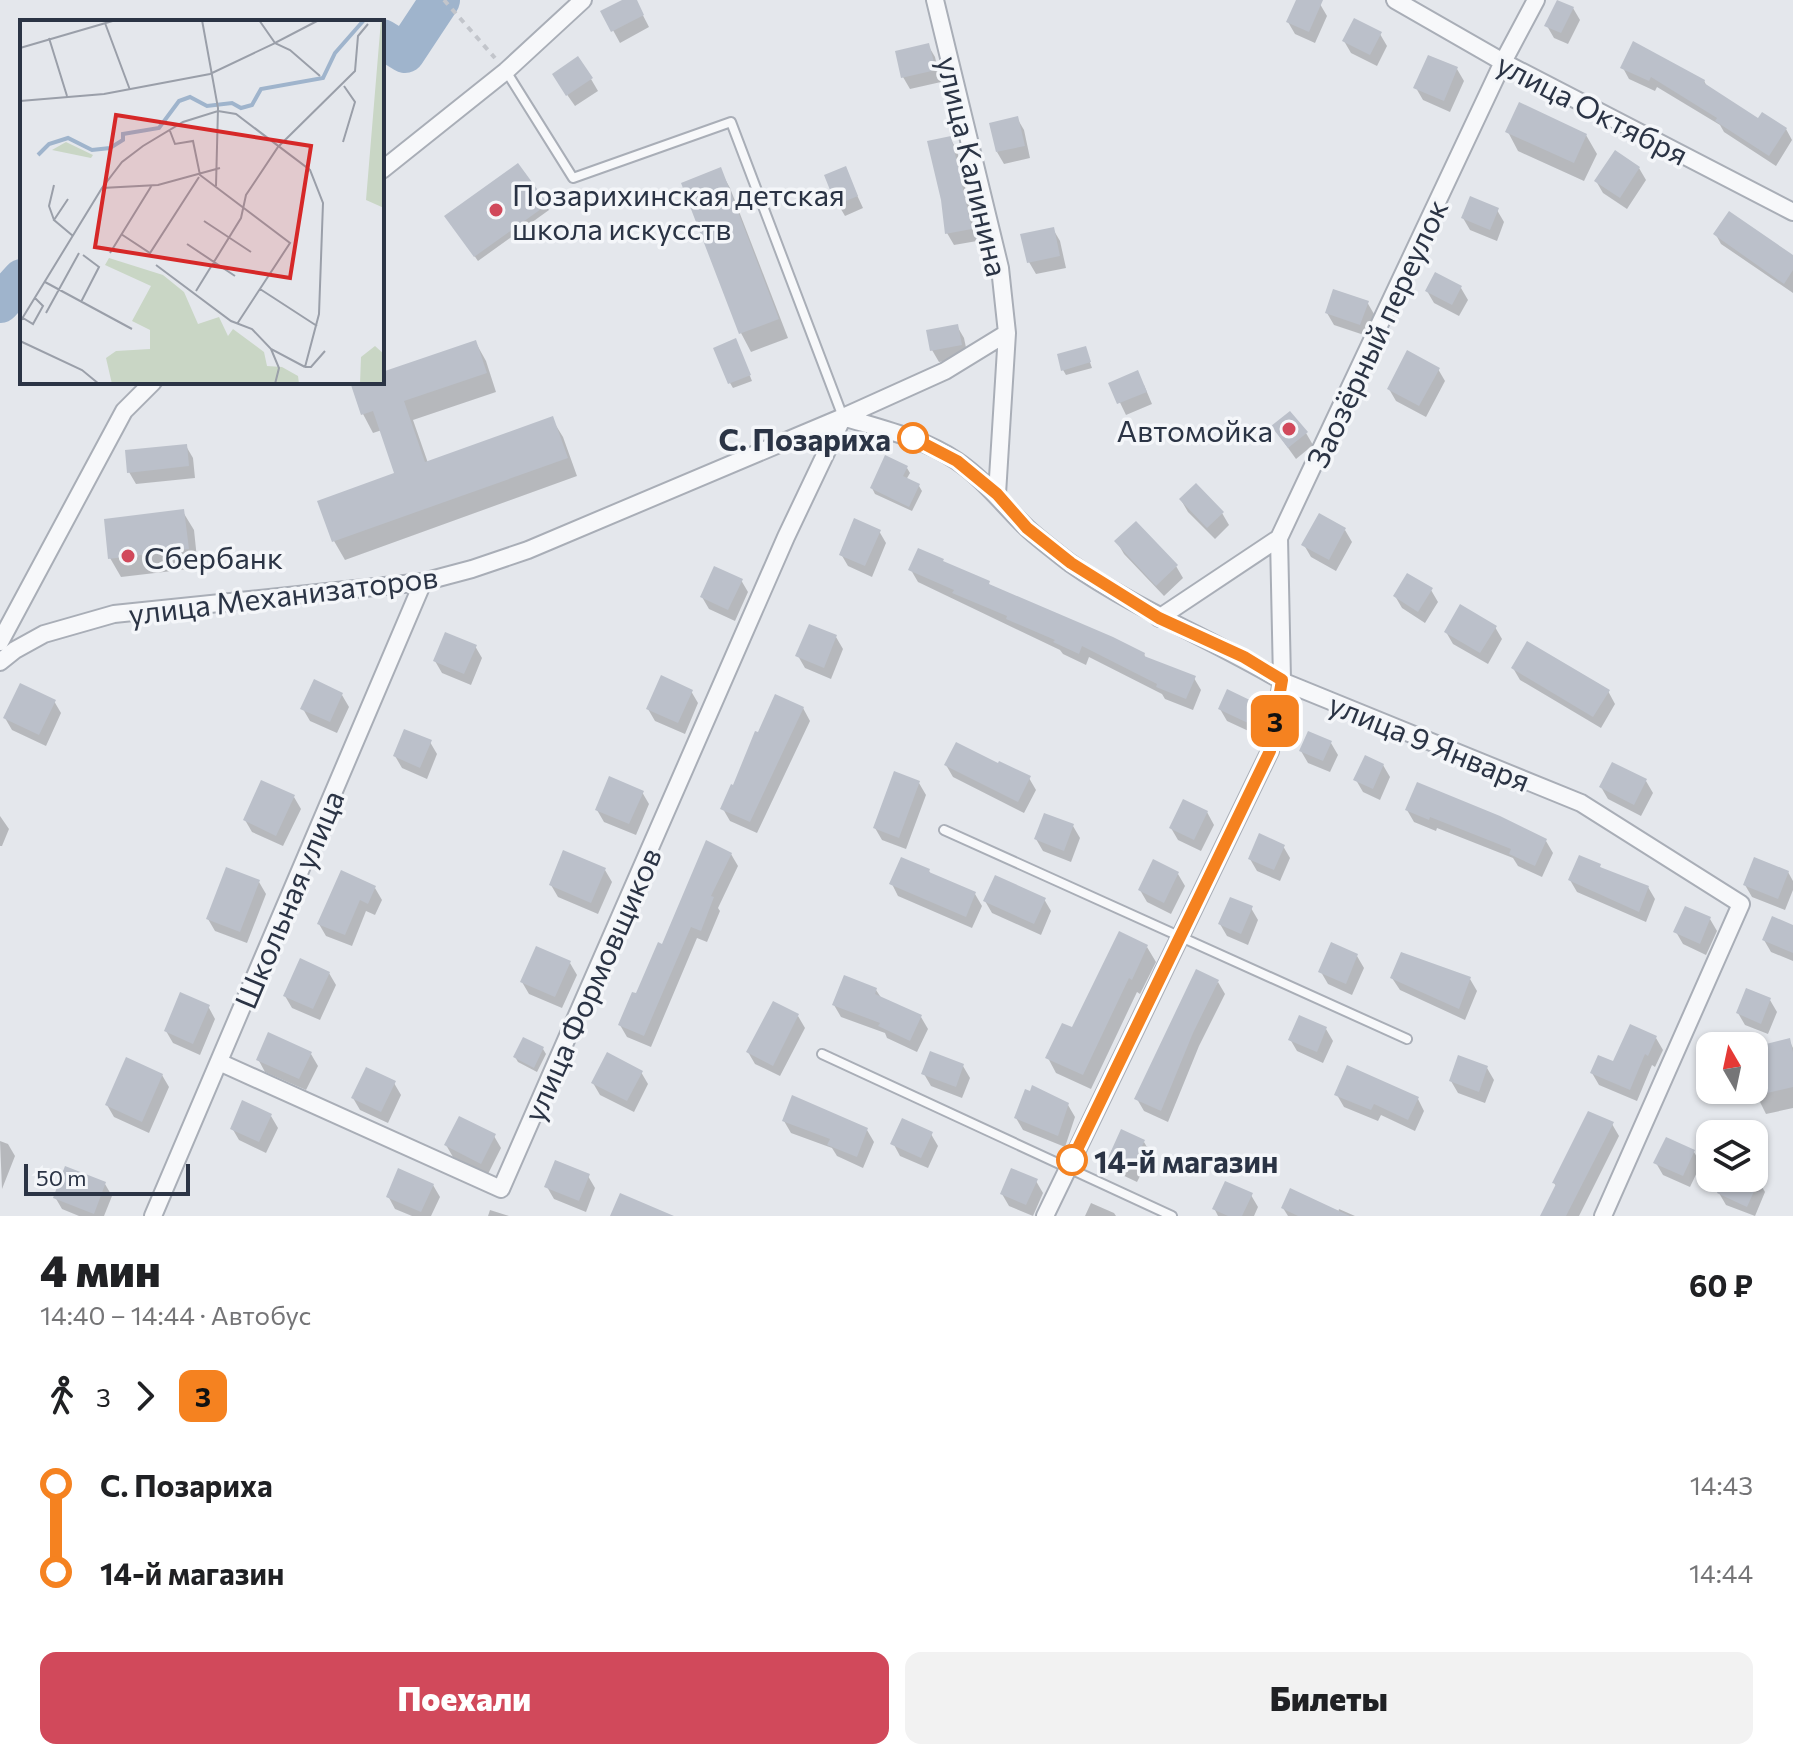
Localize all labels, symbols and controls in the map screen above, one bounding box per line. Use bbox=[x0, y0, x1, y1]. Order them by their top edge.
inset map bbox=[20, 20, 384, 384]
street label: улица Октября bbox=[1491, 44, 1695, 172]
street label: улица Калинина bbox=[931, 52, 1017, 280]
place label: Позарихинская детская школа искусств bbox=[512, 175, 845, 246]
street label: Заозёрный переулок bbox=[1298, 193, 1454, 473]
marker: Позарихинская детская школа искусств bbox=[487, 201, 505, 219]
place label: Автомойка bbox=[1117, 411, 1273, 448]
place label: С. Позариха bbox=[718, 420, 891, 457]
marker: Автомойка bbox=[1280, 420, 1298, 438]
marker: С. Позариха bbox=[898, 423, 928, 453]
place label: Сбербанк bbox=[144, 538, 283, 575]
marker: Сбербанк bbox=[119, 547, 137, 565]
street label: улица Механизаторов bbox=[126, 557, 440, 631]
street label: улица 9 Января bbox=[1324, 684, 1536, 798]
line badge: 3 bbox=[1249, 695, 1301, 747]
text: 3 bbox=[1267, 704, 1283, 738]
street label: Школьная улица bbox=[225, 784, 351, 1014]
street label: улица Формовщиков bbox=[514, 841, 668, 1127]
north arrow bbox=[1696, 1032, 1768, 1104]
map controls bbox=[1696, 1032, 1768, 1192]
button: layers bbox=[1696, 1120, 1768, 1192]
place label: 14-й магазин bbox=[1094, 1142, 1278, 1179]
marker: 14-й магазин bbox=[1057, 1145, 1087, 1175]
scale bar bbox=[24, 1160, 190, 1196]
text: 50 m bbox=[36, 1164, 86, 1191]
text: 4 мин bbox=[40, 1242, 161, 1296]
text: 60 ₽ bbox=[1689, 1266, 1753, 1303]
text: 14:40 – 14:44 · Автобус bbox=[40, 1299, 311, 1330]
icon: walk bbox=[40, 1374, 84, 1418]
icon: forward bbox=[123, 1374, 167, 1418]
text: 3 bbox=[195, 1379, 211, 1413]
text: 3 bbox=[96, 1381, 111, 1412]
text: С. Позариха bbox=[100, 1466, 273, 1503]
text: 14:43 bbox=[1690, 1469, 1753, 1500]
text: 14-й магазин bbox=[100, 1554, 284, 1591]
text: 14:44 bbox=[1689, 1557, 1753, 1588]
button: Поехали bbox=[40, 1652, 889, 1744]
button: Билеты bbox=[905, 1652, 1753, 1744]

